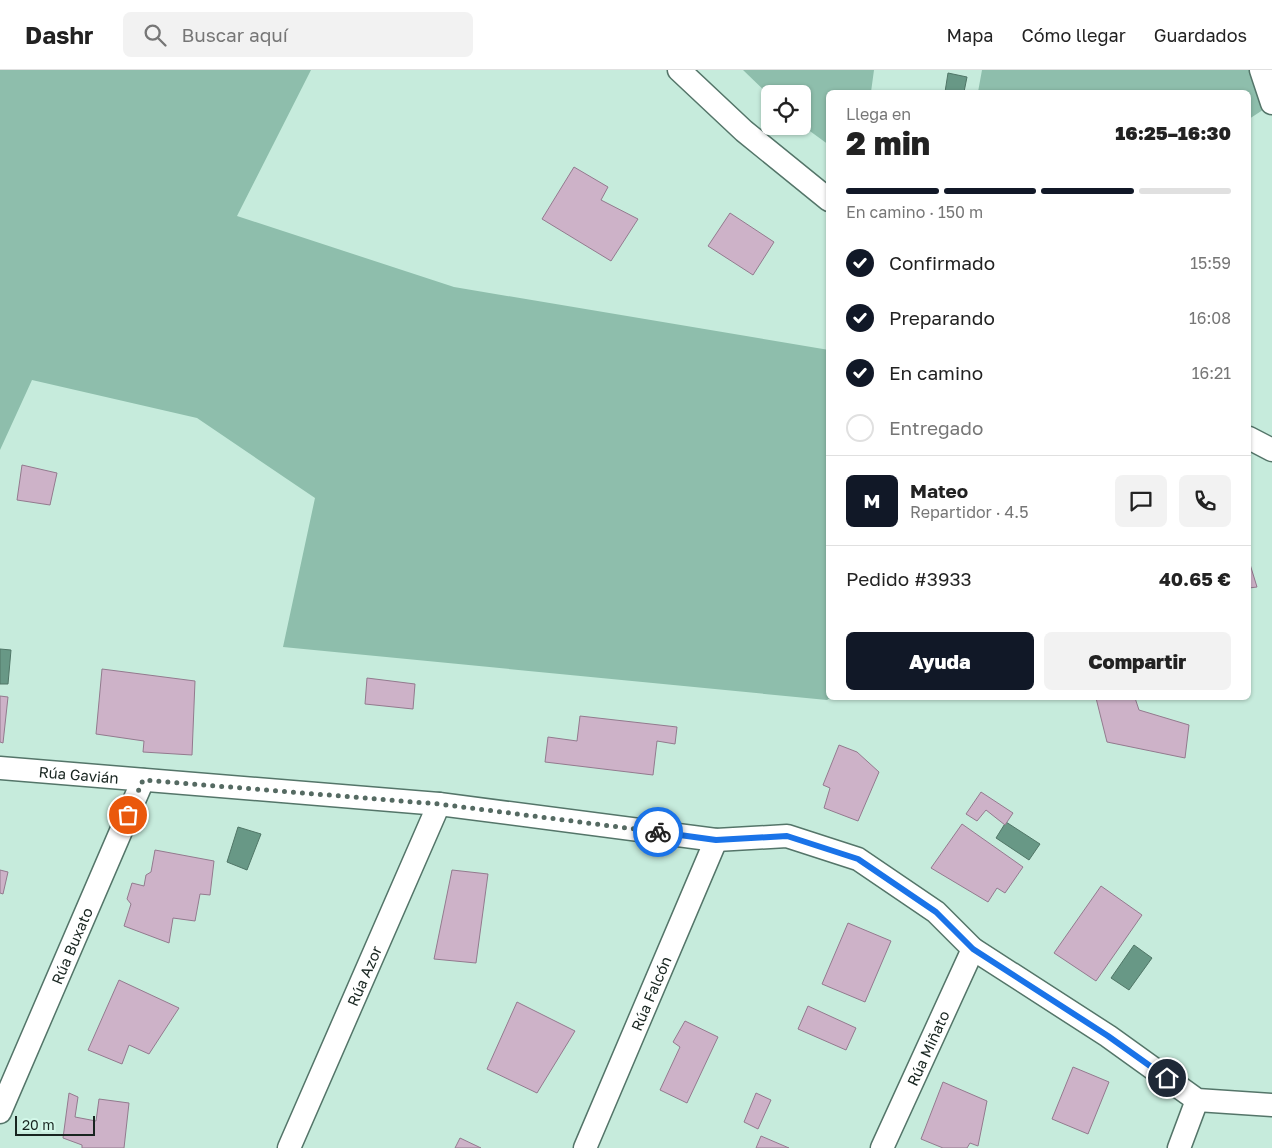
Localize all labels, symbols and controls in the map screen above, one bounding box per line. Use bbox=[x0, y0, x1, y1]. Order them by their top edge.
search box bbox=[123, 12, 473, 57]
text: Dashr bbox=[25, 20, 93, 49]
icon: search bbox=[141, 21, 169, 49]
text: Buscar aquí bbox=[181, 23, 288, 46]
text: Mapa bbox=[947, 24, 993, 46]
text: Cómo llegar bbox=[1021, 24, 1126, 46]
text: Guardados bbox=[1154, 24, 1247, 46]
map controls bbox=[761, 85, 811, 135]
button: locate bbox=[761, 85, 811, 135]
text: Llega en bbox=[846, 104, 911, 124]
text: 16:25–16:30 bbox=[1115, 121, 1231, 144]
text: 2 min bbox=[846, 124, 930, 162]
text: En camino · 150 m bbox=[846, 202, 983, 222]
icon: check bbox=[846, 249, 874, 277]
text: Confirmado bbox=[889, 251, 995, 274]
text: 15:59 bbox=[1190, 253, 1231, 273]
icon: check bbox=[846, 304, 874, 332]
text: Preparando bbox=[889, 306, 995, 329]
text: 16:08 bbox=[1189, 308, 1231, 328]
icon: check bbox=[846, 359, 874, 387]
text: En camino bbox=[889, 361, 983, 384]
text: 16:21 bbox=[1192, 363, 1231, 383]
text: Entregado bbox=[889, 416, 983, 439]
button: chat bbox=[1115, 475, 1167, 527]
button: phone bbox=[1179, 475, 1231, 527]
text: Mateo bbox=[910, 479, 968, 502]
text: M bbox=[864, 489, 880, 512]
text: Repartidor · 4.5 bbox=[910, 502, 1028, 522]
text: Pedido #3933 bbox=[846, 567, 972, 590]
text: 40.65 € bbox=[1159, 567, 1231, 590]
button: Ayuda bbox=[846, 632, 1034, 690]
button: Compartir bbox=[1044, 632, 1231, 690]
street label: Rúa Gavián bbox=[38, 762, 119, 787]
pin bbox=[107, 794, 149, 836]
icon: bag bbox=[114, 801, 142, 829]
courier bbox=[633, 807, 683, 857]
icon: bike bbox=[644, 818, 672, 846]
street label: Rúa Buxato bbox=[47, 905, 96, 987]
street label: Rúa Azor bbox=[343, 943, 385, 1009]
street label: Rúa Falcón bbox=[627, 953, 675, 1033]
street label: Rúa Miñato bbox=[903, 1007, 953, 1088]
pin bbox=[1146, 1057, 1188, 1099]
icon: home bbox=[1153, 1064, 1181, 1092]
scale bar bbox=[15, 1113, 95, 1136]
text: 20 m bbox=[22, 1116, 55, 1133]

